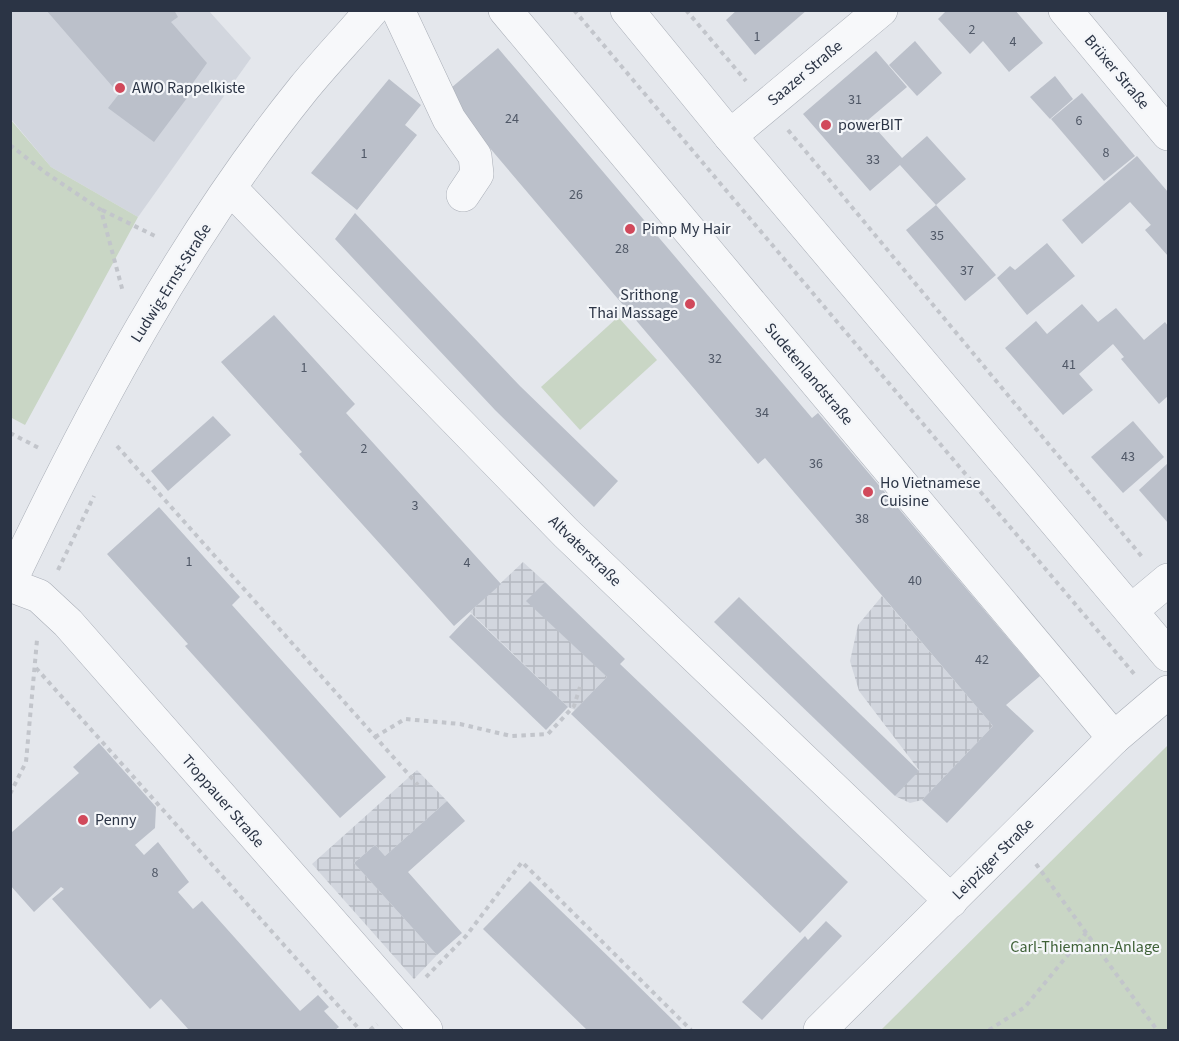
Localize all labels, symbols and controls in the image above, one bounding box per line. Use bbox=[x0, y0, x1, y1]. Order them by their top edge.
house number: 2 bbox=[969, 20, 976, 40]
house number: 1 bbox=[754, 27, 761, 47]
street label: Brüxer Straße bbox=[1079, 30, 1155, 114]
house number: 4 bbox=[1010, 32, 1017, 52]
street label: Saazer Straße bbox=[763, 35, 847, 111]
place label: AWO Rappelkiste bbox=[132, 77, 245, 99]
marker: AWO Rappelkiste bbox=[113, 81, 127, 95]
house number: 31 bbox=[848, 90, 862, 110]
house number: 24 bbox=[505, 109, 519, 129]
house number: 6 bbox=[1076, 111, 1083, 131]
place label: powerBIT bbox=[838, 114, 903, 136]
marker: powerBIT bbox=[819, 118, 833, 132]
house number: 8 bbox=[1103, 143, 1110, 163]
house number: 1 bbox=[361, 144, 368, 164]
house number: 33 bbox=[866, 150, 880, 170]
house number: 26 bbox=[569, 185, 583, 205]
place label: Pimp My Hair bbox=[642, 218, 731, 240]
street label: Ludwig-Ernst-Straße bbox=[126, 219, 217, 347]
marker: Pimp My Hair bbox=[623, 222, 637, 236]
house number: 35 bbox=[930, 226, 944, 246]
house number: 28 bbox=[615, 239, 629, 259]
house number: 37 bbox=[960, 261, 974, 281]
place label: Srithong Thai Massage bbox=[589, 284, 678, 324]
marker: Srithong Thai Massage bbox=[683, 297, 697, 311]
street label: Sudetenlandstraße bbox=[760, 318, 859, 430]
house number: 32 bbox=[708, 349, 722, 369]
house number: 41 bbox=[1062, 355, 1076, 375]
house number: 1 bbox=[301, 358, 308, 378]
house number: 34 bbox=[755, 403, 769, 423]
house number: 2 bbox=[361, 439, 368, 459]
house number: 43 bbox=[1121, 447, 1135, 467]
house number: 36 bbox=[809, 454, 823, 474]
place label: Ho Vietnamese Cuisine bbox=[880, 472, 980, 512]
marker: Ho Vietnamese Cuisine bbox=[861, 485, 875, 499]
house number: 3 bbox=[412, 496, 419, 516]
house number: 38 bbox=[855, 509, 869, 529]
street label: Altvaterstraße bbox=[544, 510, 626, 592]
house number: 1 bbox=[186, 552, 193, 572]
house number: 4 bbox=[464, 553, 471, 573]
house number: 40 bbox=[908, 571, 922, 591]
house number: 42 bbox=[975, 650, 989, 670]
street label: Troppauer Straße bbox=[176, 750, 270, 852]
place label: Penny bbox=[95, 809, 137, 831]
marker: Penny bbox=[76, 813, 90, 827]
street label: Leipziger Straße bbox=[947, 813, 1039, 905]
house number: 8 bbox=[152, 863, 159, 883]
park label: Carl-Thiemann-Anlage bbox=[1010, 936, 1160, 958]

